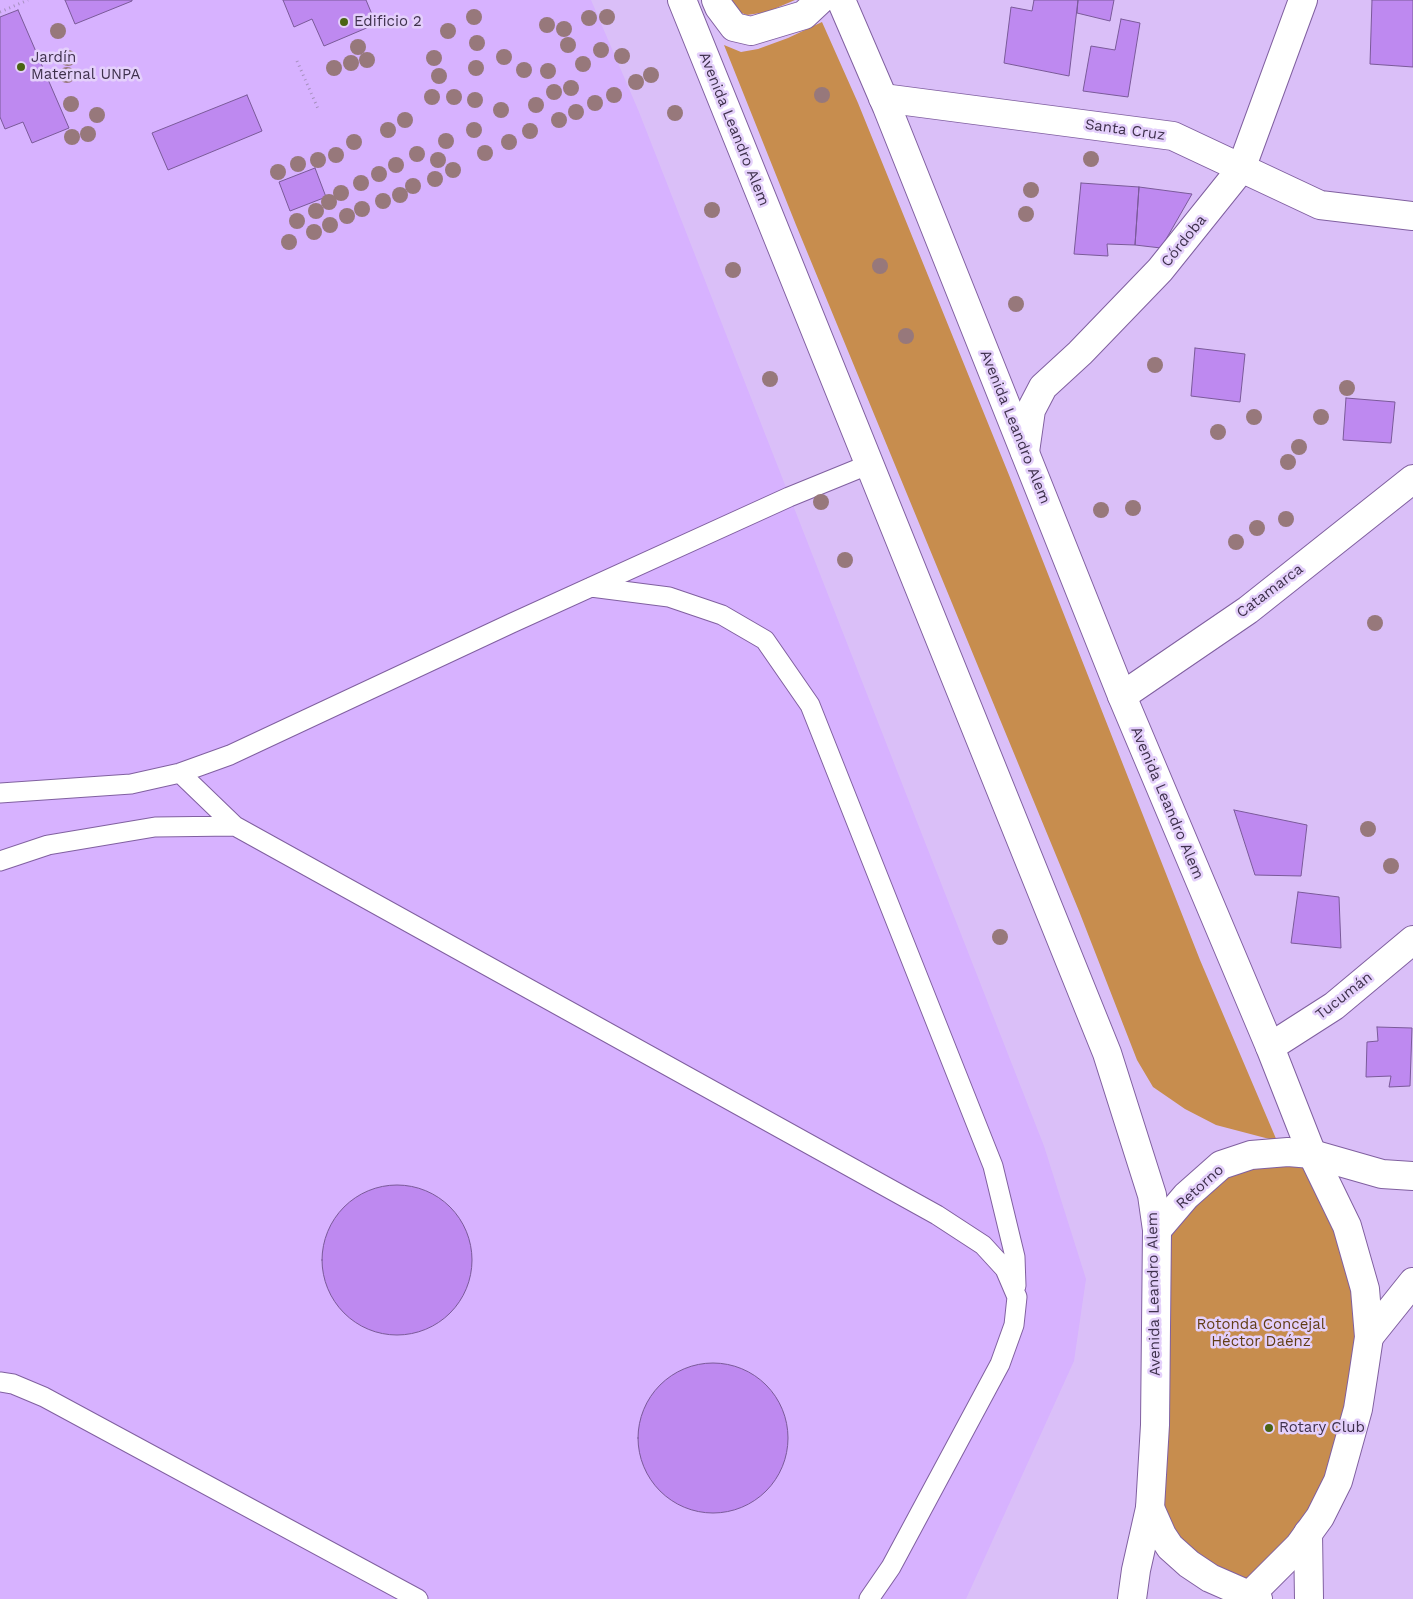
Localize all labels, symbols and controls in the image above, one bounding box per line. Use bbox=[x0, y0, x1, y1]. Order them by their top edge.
place label: Edificio 2 bbox=[354, 13, 422, 31]
marker: Edificio 2 bbox=[338, 16, 350, 28]
place label: Jardín Maternal UNPA bbox=[31, 49, 140, 84]
street label: Avenida Leandro Alem bbox=[695, 50, 773, 208]
marker: Jardín Maternal UNPA bbox=[15, 61, 27, 73]
street label: Santa Cruz bbox=[1084, 115, 1166, 145]
street label: Córdoba bbox=[1158, 211, 1210, 271]
street label: Avenida Leandro Alem bbox=[976, 348, 1054, 506]
street label: Catamarca bbox=[1233, 560, 1307, 622]
street label: Avenida Leandro Alem bbox=[1127, 724, 1207, 882]
street label: Tucumán bbox=[1312, 968, 1376, 1024]
street label: Retorno bbox=[1172, 1161, 1228, 1213]
street label: Avenida Leandro Alem bbox=[1144, 1212, 1164, 1376]
park label: Rotonda Concejal Héctor Daénz bbox=[1197, 1316, 1325, 1351]
place label: Rotary Club bbox=[1279, 1419, 1365, 1437]
marker: Rotary Club bbox=[1263, 1422, 1275, 1434]

